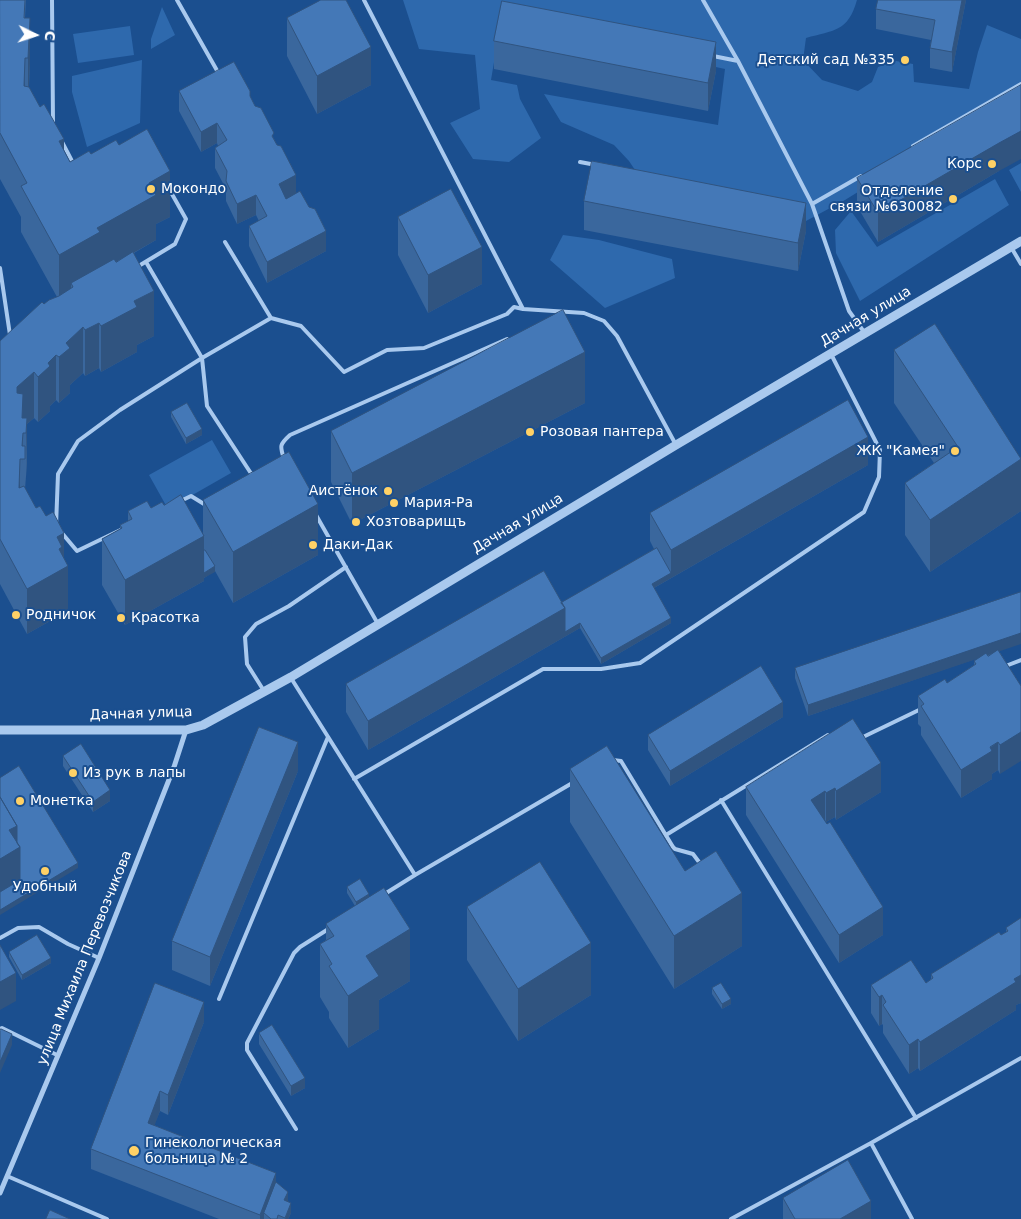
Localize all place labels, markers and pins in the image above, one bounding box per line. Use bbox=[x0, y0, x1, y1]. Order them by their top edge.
place label: Детский сад №335 bbox=[757, 52, 895, 68]
marker: Детский сад №335 bbox=[899, 54, 911, 66]
place label: Корс bbox=[947, 156, 982, 172]
marker: Корс bbox=[986, 158, 998, 170]
place label: Мокондо bbox=[161, 181, 226, 197]
marker: Мокондо bbox=[145, 183, 157, 195]
place label: Отделение связи №630082 bbox=[830, 183, 943, 216]
marker: Отделение связи №630082 bbox=[947, 193, 959, 205]
place label: Розовая пантера bbox=[540, 424, 664, 440]
marker: Розовая пантера bbox=[524, 426, 536, 438]
place label: ЖК "Камея" bbox=[857, 443, 945, 459]
marker: ЖК "Камея" bbox=[949, 445, 961, 457]
place label: Аистёнок bbox=[309, 483, 378, 499]
marker: Аистёнок bbox=[382, 485, 394, 497]
place label: Мария-Ра bbox=[404, 495, 473, 511]
marker: Мария-Ра bbox=[388, 497, 400, 509]
place label: Хозтоварищъ bbox=[366, 514, 466, 530]
marker: Хозтоварищъ bbox=[350, 516, 362, 528]
place label: Даки-Дак bbox=[323, 537, 393, 553]
marker: Даки-Дак bbox=[307, 539, 319, 551]
place label: Родничок bbox=[26, 607, 96, 623]
marker: Родничок bbox=[10, 609, 22, 621]
place label: Красотка bbox=[131, 610, 200, 626]
marker: Красотка bbox=[115, 612, 127, 624]
place label: Из рук в лапы bbox=[83, 765, 186, 781]
marker: Из рук в лапы bbox=[67, 767, 79, 779]
place label: Монетка bbox=[30, 793, 94, 809]
marker: Монетка bbox=[14, 795, 26, 807]
marker: Удобный bbox=[39, 865, 51, 877]
place label: Удобный bbox=[13, 879, 77, 895]
place label: Гинекологическая больница № 2 bbox=[145, 1135, 281, 1168]
marker: Гинекологическая больница № 2 bbox=[127, 1144, 141, 1158]

